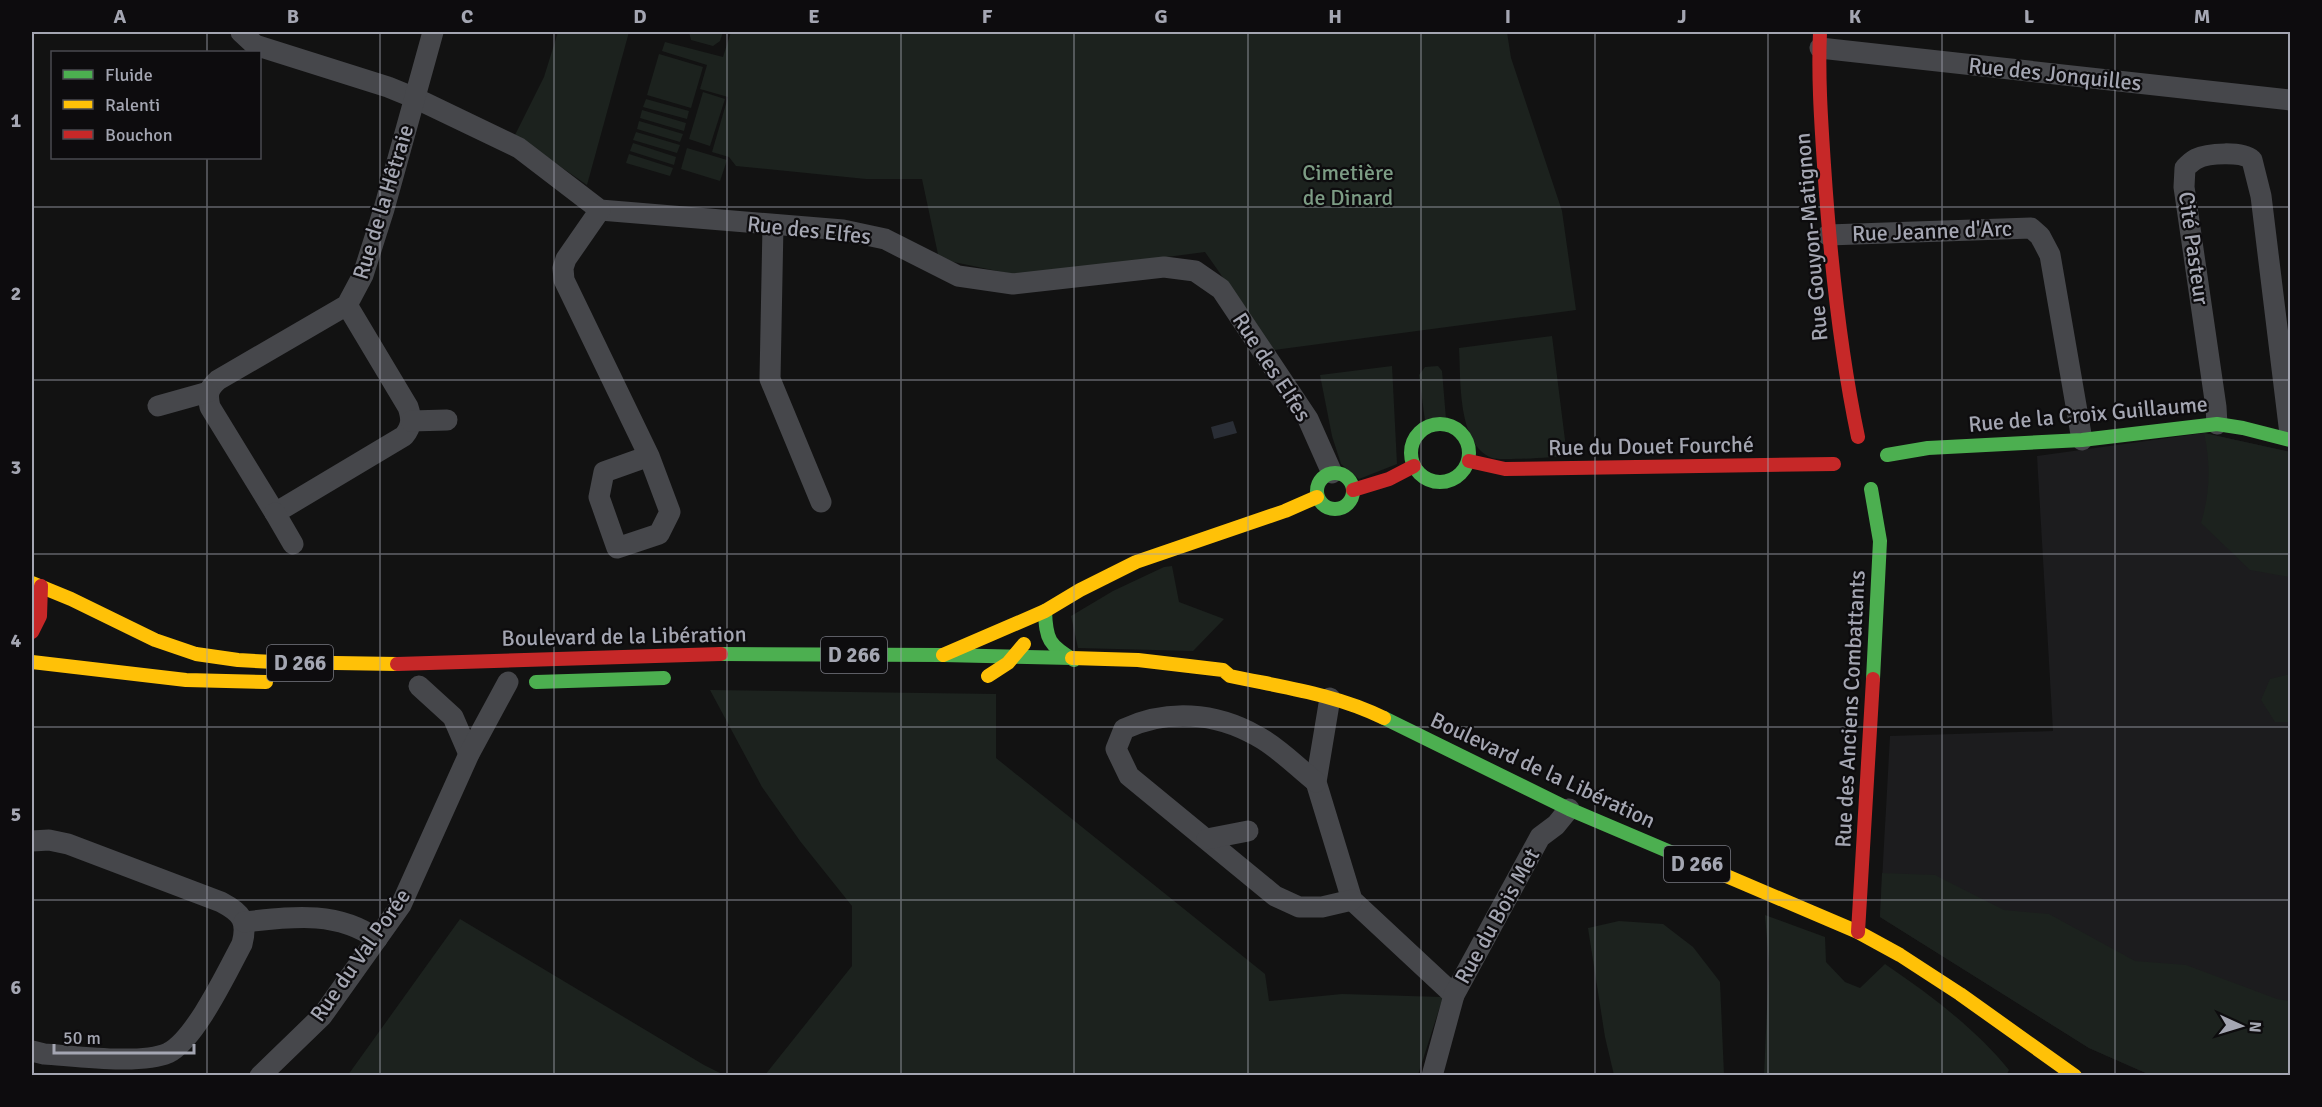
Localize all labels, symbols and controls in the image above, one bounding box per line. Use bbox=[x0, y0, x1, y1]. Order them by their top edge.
text: A bbox=[114, 4, 127, 29]
text: B bbox=[287, 4, 299, 29]
text: C bbox=[461, 4, 473, 29]
text: D bbox=[633, 4, 647, 29]
text: E bbox=[808, 4, 820, 29]
text: F bbox=[982, 4, 993, 29]
text: G bbox=[1154, 4, 1168, 29]
text: H bbox=[1328, 4, 1342, 29]
text: I bbox=[1505, 4, 1511, 29]
text: J bbox=[1677, 4, 1687, 29]
text: K bbox=[1849, 4, 1862, 29]
text: L bbox=[2024, 4, 2035, 29]
text: M bbox=[2194, 4, 2210, 29]
legend bbox=[51, 51, 261, 159]
street label: Rue des Jonquilles bbox=[1967, 51, 2143, 97]
text: Fluide bbox=[105, 64, 153, 86]
text: Ralenti bbox=[105, 94, 160, 116]
text: 1 bbox=[11, 108, 22, 133]
street label: Rue de la Hêtraie bbox=[347, 121, 419, 283]
text: Bouchon bbox=[105, 124, 173, 146]
street label: Rue Gouyon-Matignon bbox=[1788, 132, 1834, 342]
park label: Cimetière de Dinard bbox=[1302, 159, 1394, 211]
street label: Cité Pasteur bbox=[2173, 190, 2215, 306]
street label: Rue des Elfes bbox=[746, 210, 872, 250]
street label: Rue Jeanne d'Arc bbox=[1852, 215, 2012, 247]
text: 2 bbox=[11, 281, 21, 306]
street label: Rue des Elfes bbox=[1227, 308, 1317, 426]
street label: Rue de la Croix Guillaume bbox=[1967, 390, 2209, 438]
street label: Rue du Douet Fourché bbox=[1548, 431, 1754, 461]
text: 3 bbox=[11, 455, 21, 480]
street label: Rue des Anciens Combattants bbox=[1829, 570, 1871, 848]
street label: Boulevard de la Libération bbox=[501, 620, 747, 652]
text: 4 bbox=[11, 628, 22, 653]
road number: D 266 bbox=[821, 637, 887, 673]
road number: D 266 bbox=[267, 645, 333, 681]
street label: Boulevard de la Libération bbox=[1426, 706, 1660, 834]
text: 5 bbox=[11, 802, 21, 827]
street label: Rue du Bois Met bbox=[1449, 843, 1545, 988]
road number: D 266 bbox=[1664, 846, 1730, 882]
street label: Rue du Val Porée bbox=[304, 883, 416, 1027]
text: 6 bbox=[11, 975, 22, 1000]
north arrow bbox=[2211, 996, 2271, 1056]
scale bar bbox=[54, 1017, 194, 1055]
text: N bbox=[2245, 1021, 2265, 1033]
text: 50 m bbox=[63, 1027, 101, 1049]

